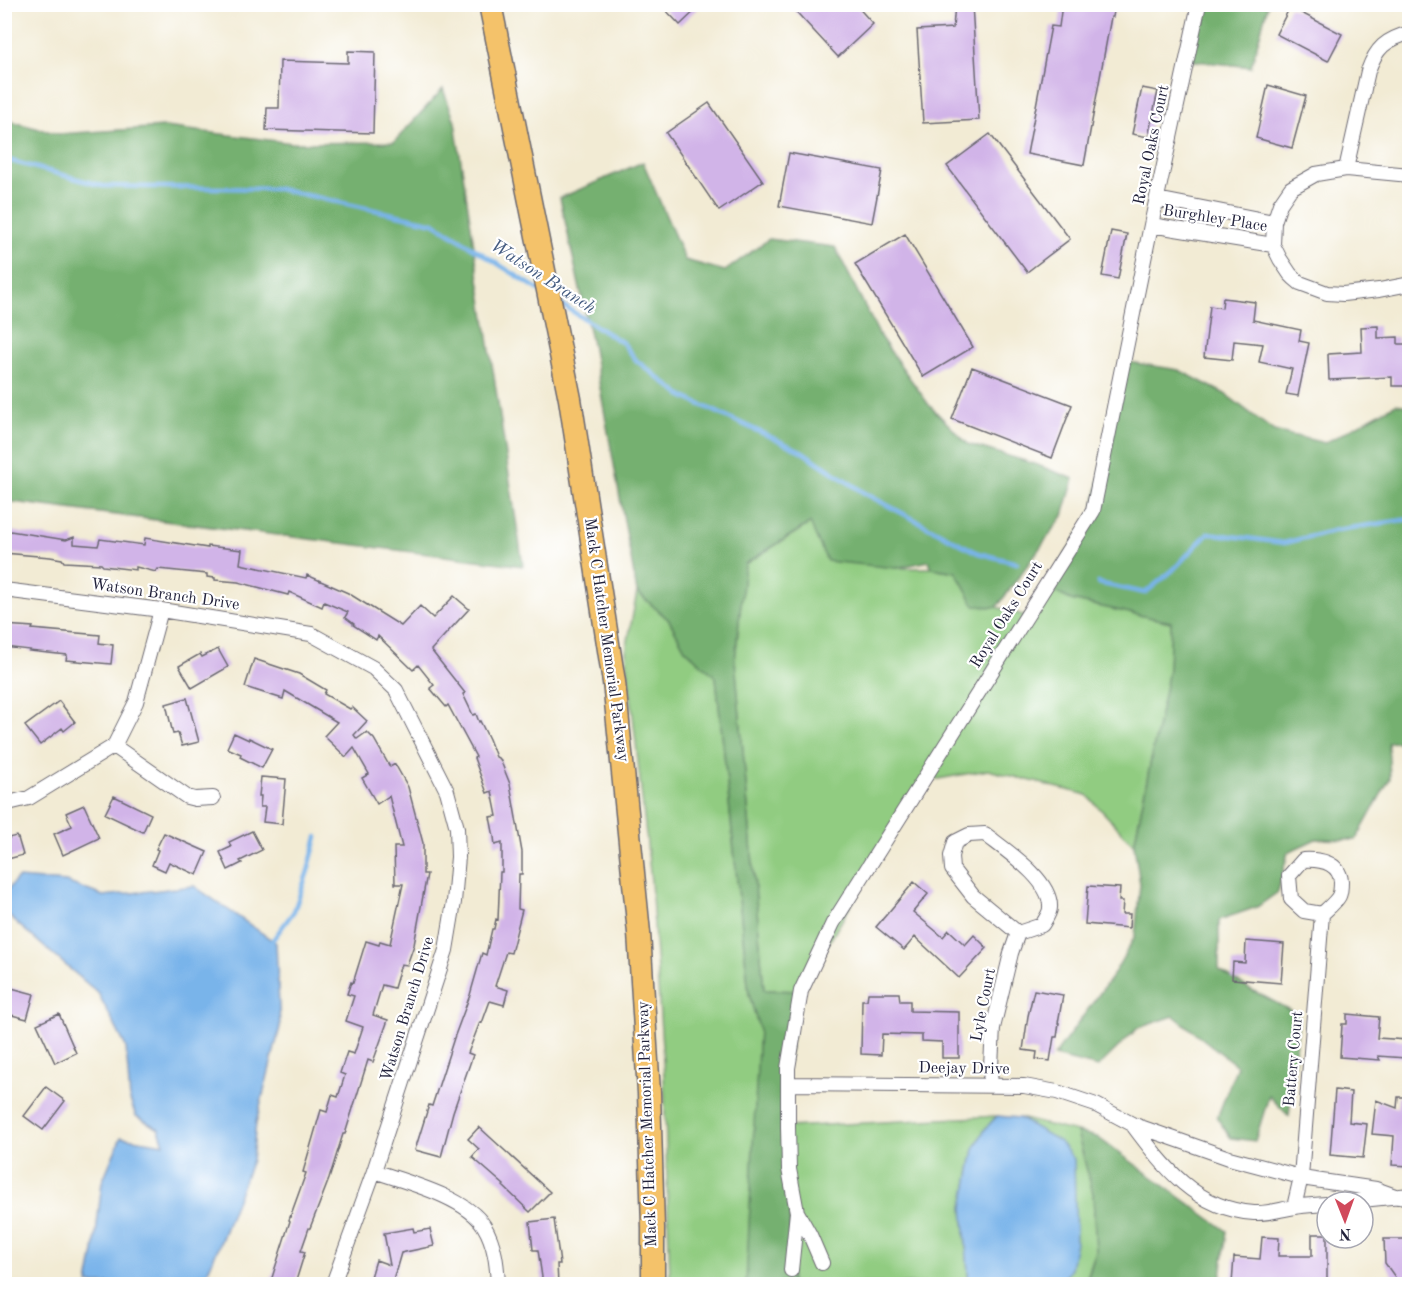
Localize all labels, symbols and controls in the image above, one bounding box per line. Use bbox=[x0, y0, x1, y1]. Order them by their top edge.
street label: Royal Oaks Court bbox=[1131, 83, 1173, 206]
street label: Burghley Place bbox=[1162, 203, 1268, 235]
water label: Watson Branch bbox=[487, 236, 599, 318]
street label: Mack C Hatcher Memorial Parkway bbox=[581, 517, 631, 764]
street label: Royal Oaks Court bbox=[968, 559, 1046, 671]
street label: Watson Branch Drive bbox=[90, 577, 240, 613]
street label: Watson Branch Drive bbox=[378, 935, 438, 1083]
street label: Lyle Court bbox=[969, 966, 999, 1043]
street label: Mack C Hatcher Memorial Parkway bbox=[636, 1000, 660, 1247]
street label: Battery Court bbox=[1282, 1010, 1306, 1108]
street label: Deejay Drive bbox=[918, 1060, 1010, 1078]
north arrow bbox=[1315, 1190, 1375, 1250]
text: N bbox=[1338, 1225, 1351, 1241]

